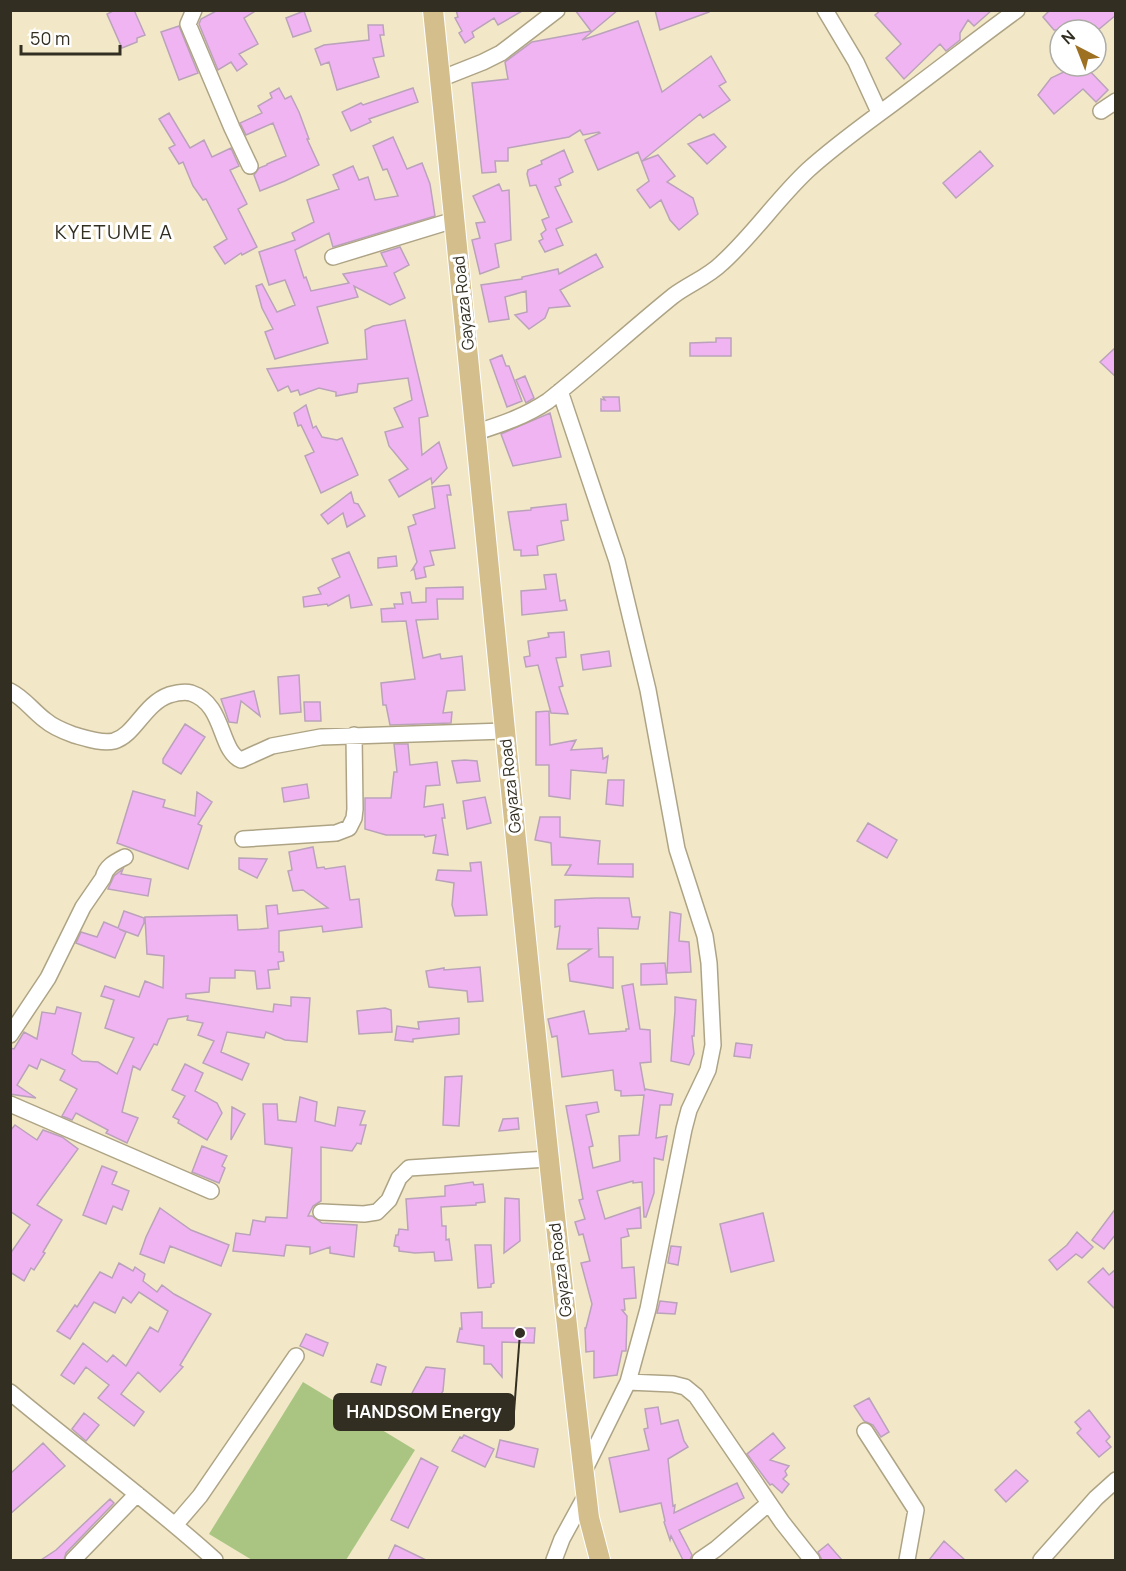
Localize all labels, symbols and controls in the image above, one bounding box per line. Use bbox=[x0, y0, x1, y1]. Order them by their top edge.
scale bar bbox=[21, 18, 120, 56]
north arrow bbox=[1048, 18, 1108, 78]
text: N bbox=[1056, 25, 1080, 49]
text: 50 m bbox=[30, 26, 70, 50]
district label: KYETUME A bbox=[55, 218, 173, 245]
street label: Gayaza Road bbox=[447, 255, 479, 351]
street label: Gayaza Road bbox=[494, 738, 526, 834]
street label: Gayaza Road bbox=[543, 1222, 577, 1318]
callout: HANDSOM Energy bbox=[334, 1394, 514, 1430]
text: HANDSOM Energy bbox=[346, 1399, 502, 1423]

